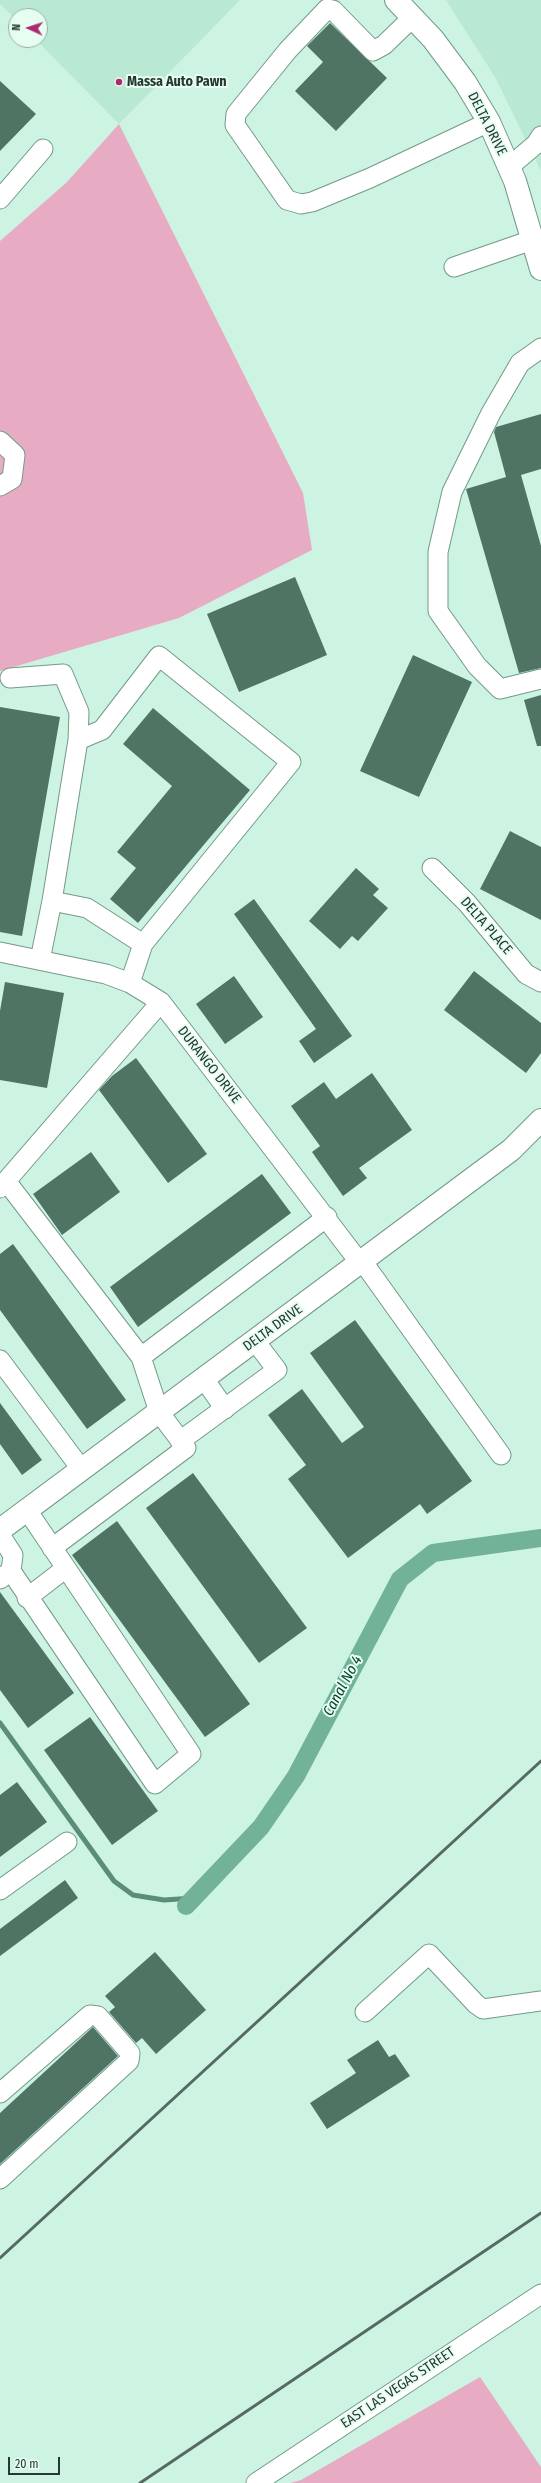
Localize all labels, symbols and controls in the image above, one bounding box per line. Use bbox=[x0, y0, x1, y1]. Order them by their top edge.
north arrow bbox=[8, 8, 48, 48]
text: N bbox=[10, 24, 23, 31]
place label: Massa Auto Pawn bbox=[127, 74, 227, 90]
marker: Massa Auto Pawn bbox=[114, 77, 124, 87]
street label: DELTA DRIVE bbox=[464, 89, 510, 159]
street label: DELTA PLACE bbox=[456, 894, 516, 958]
street label: DURANGO DRIVE bbox=[174, 1023, 244, 1107]
street label: DELTA DRIVE bbox=[240, 1301, 306, 1355]
water label: Canal No 4 bbox=[320, 1653, 366, 1719]
street label: EAST LAS VEGAS STREET bbox=[338, 2344, 458, 2432]
scale bar bbox=[10, 2449, 62, 2475]
text: 20 m bbox=[15, 2457, 39, 2471]

